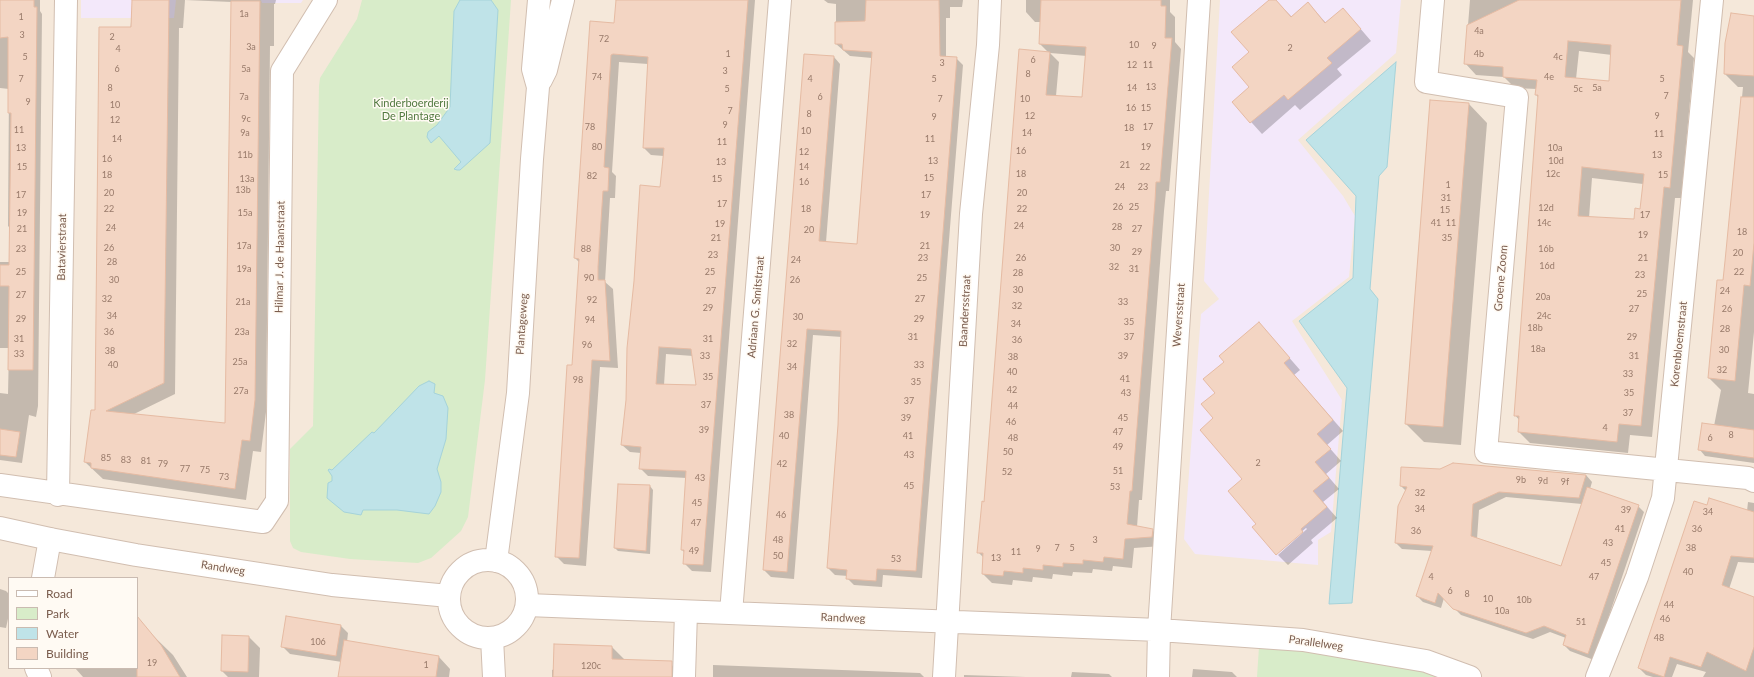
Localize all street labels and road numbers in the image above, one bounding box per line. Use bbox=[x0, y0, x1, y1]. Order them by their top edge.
street label: Hilmar J. de Haanstraat bbox=[272, 201, 288, 313]
street label: Batavierstraat bbox=[55, 213, 69, 281]
street label: Groene Zoom bbox=[1492, 244, 1510, 312]
street label: Adriaan G. Smitstraat bbox=[745, 255, 767, 359]
street label: Baandersstraat bbox=[957, 275, 973, 347]
street label: Weversstraat bbox=[1170, 283, 1188, 347]
street label: Plantageweg bbox=[513, 293, 531, 355]
street label: Korenbloemstraat bbox=[1668, 300, 1690, 388]
street label: Randweg bbox=[200, 558, 246, 578]
street label: Randweg bbox=[820, 611, 866, 625]
street label: Parallelweg bbox=[1288, 633, 1344, 653]

